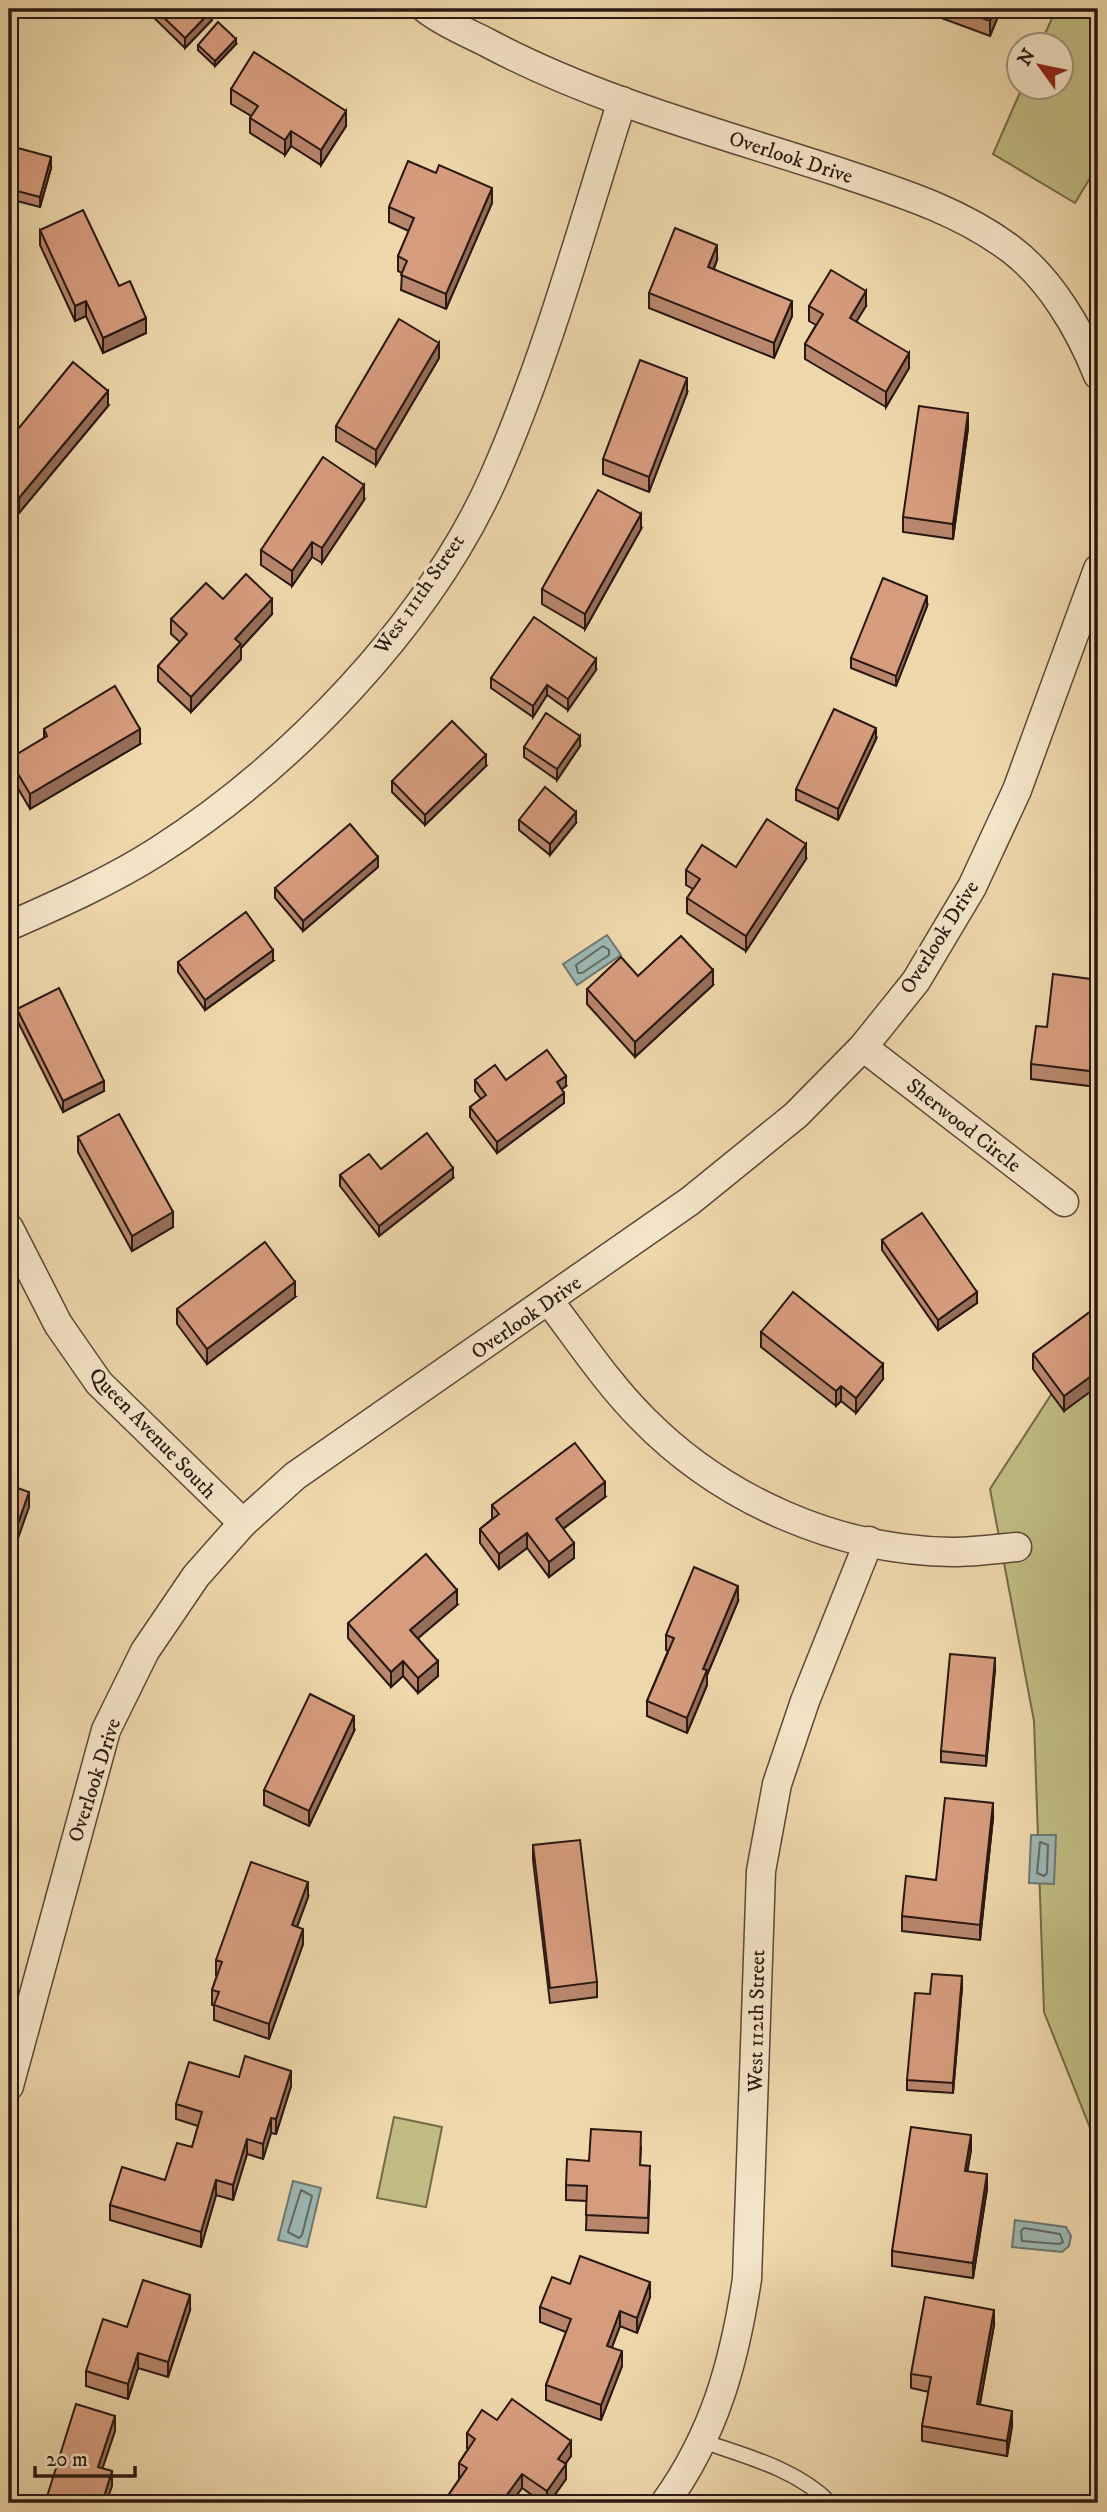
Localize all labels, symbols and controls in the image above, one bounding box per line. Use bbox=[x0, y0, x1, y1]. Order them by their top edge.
north arrow bbox=[1006, 32, 1076, 102]
text: N bbox=[1013, 44, 1041, 70]
street label: Overlook Drive bbox=[725, 126, 856, 190]
street label: West 111th Street bbox=[368, 529, 471, 660]
street label: Overlook Drive bbox=[895, 876, 985, 999]
street label: Sherwood Circle bbox=[901, 1073, 1026, 1179]
street label: Overlook Drive bbox=[466, 1270, 587, 1365]
street label: Queen Avenue South bbox=[83, 1363, 222, 1505]
street label: Overlook Drive bbox=[63, 1715, 127, 1846]
street label: West 112th Street bbox=[743, 1949, 771, 2094]
scale bar bbox=[35, 2435, 135, 2479]
text: 20 m bbox=[46, 2447, 88, 2473]

